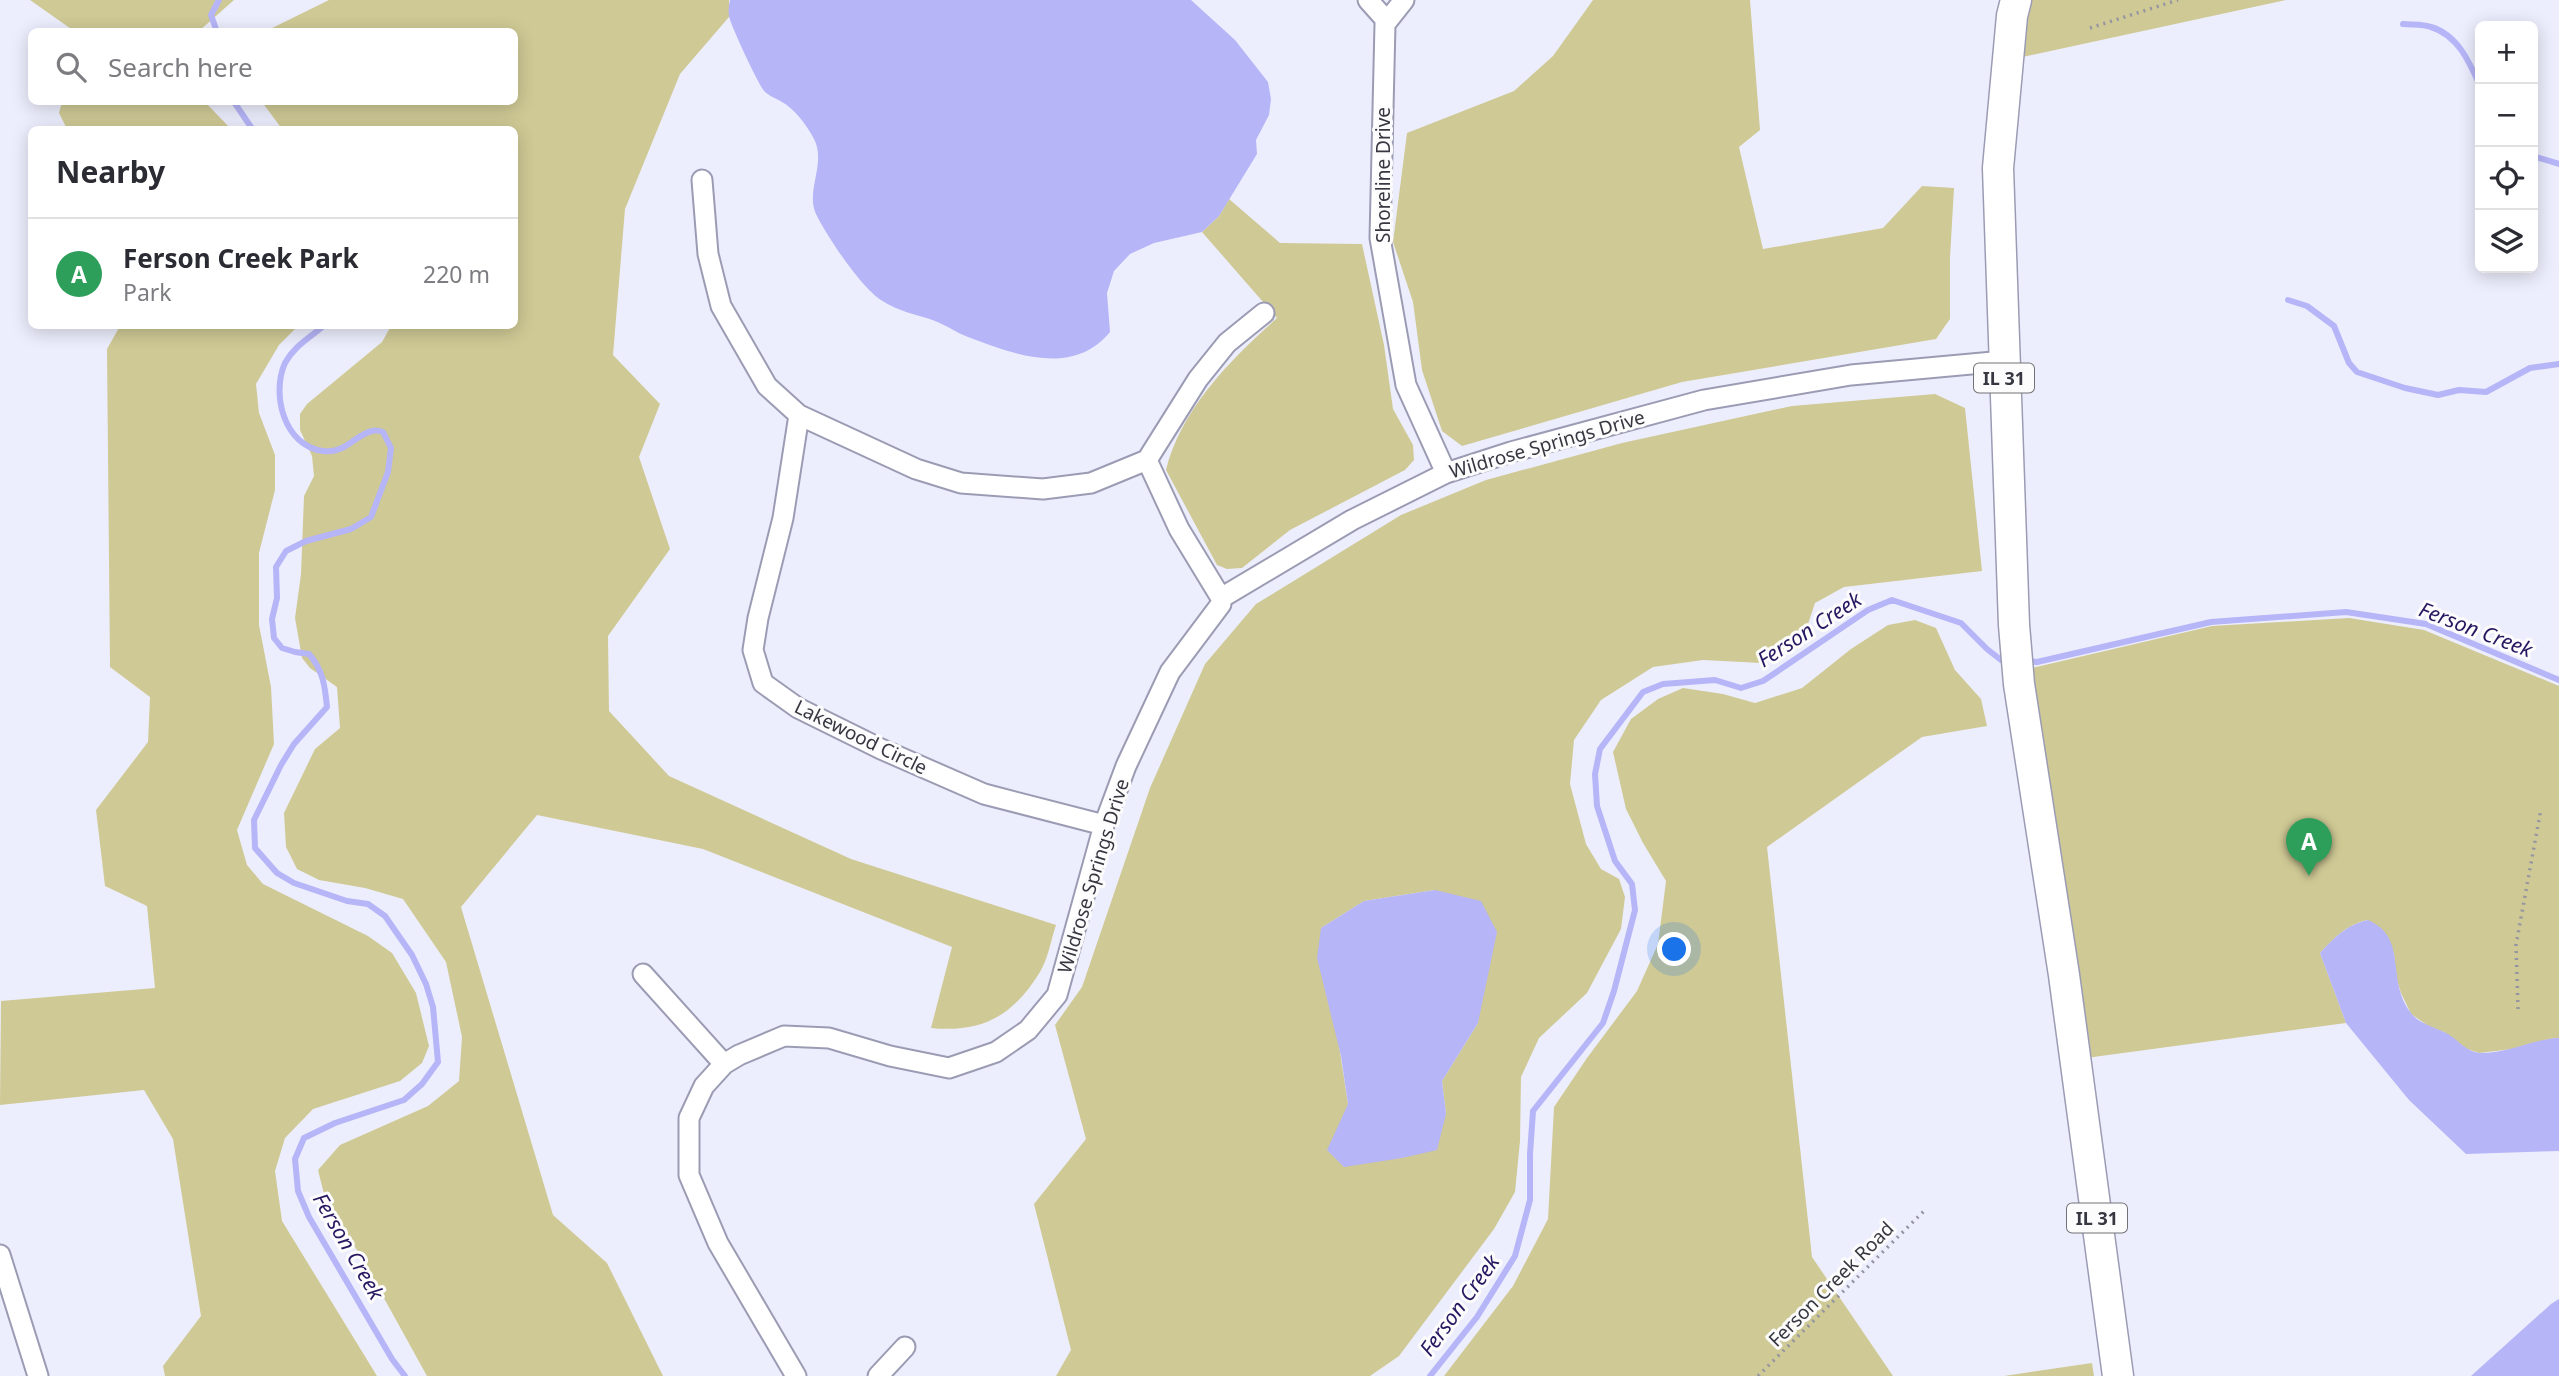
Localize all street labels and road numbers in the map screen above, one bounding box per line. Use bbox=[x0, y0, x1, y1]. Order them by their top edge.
street label: Shoreline Drive bbox=[1370, 107, 1396, 243]
road number: IL 31 bbox=[1974, 364, 2034, 392]
street label: Wildrose Springs Drive bbox=[1446, 404, 1648, 484]
street label: Lakewood Circle bbox=[790, 694, 932, 780]
street label: Wildrose Springs Drive bbox=[1051, 776, 1135, 976]
road number: IL 31 bbox=[2067, 1204, 2127, 1232]
street label: Ferson Creek Road bbox=[1763, 1216, 1899, 1352]

